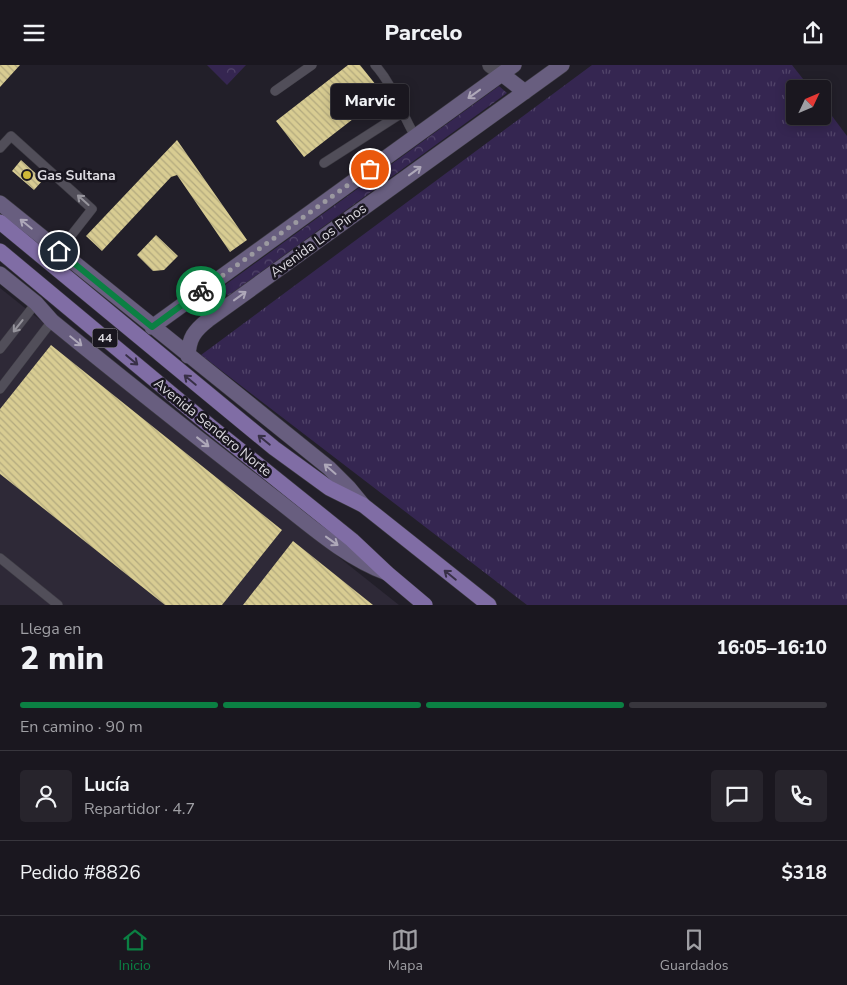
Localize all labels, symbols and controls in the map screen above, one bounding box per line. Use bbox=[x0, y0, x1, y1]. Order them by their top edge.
text: Parcelo bbox=[385, 18, 462, 48]
icon: menu bbox=[20, 19, 48, 47]
icon: share bbox=[799, 19, 827, 47]
north arrow bbox=[786, 80, 831, 125]
map controls bbox=[786, 80, 831, 125]
callout: Marvic bbox=[331, 84, 409, 119]
one-way arrow bbox=[468, 88, 481, 99]
text: Marvic bbox=[345, 90, 395, 112]
pin bbox=[349, 148, 391, 190]
icon: bag bbox=[356, 155, 384, 183]
one-way arrow bbox=[408, 165, 421, 176]
place label: Gas Sultana bbox=[37, 166, 116, 185]
marker: Gas Sultana bbox=[21, 169, 33, 181]
one-way arrow bbox=[76, 195, 89, 206]
street label: Avenida Los Pinos bbox=[266, 199, 371, 282]
one-way arrow bbox=[20, 219, 33, 230]
pin bbox=[38, 230, 80, 272]
icon: home bbox=[45, 237, 73, 265]
courier bbox=[176, 266, 226, 316]
icon: bike bbox=[187, 277, 215, 305]
one-way arrow bbox=[233, 291, 247, 301]
one-way arrow bbox=[13, 319, 23, 333]
road number: 44 bbox=[92, 329, 118, 347]
one-way arrow bbox=[69, 335, 82, 346]
one-way arrow bbox=[125, 355, 138, 366]
street label: Avenida Sendero Norte bbox=[150, 374, 276, 481]
one-way arrow bbox=[184, 374, 197, 385]
one-way arrow bbox=[257, 435, 270, 446]
one-way arrow bbox=[196, 437, 210, 447]
one-way arrow bbox=[323, 463, 336, 475]
one-way arrow bbox=[325, 536, 339, 546]
one-way arrow bbox=[444, 569, 457, 580]
text: Llega en bbox=[20, 618, 81, 640]
text: 16:05–16:10 bbox=[716, 635, 827, 661]
text: 2 min bbox=[20, 637, 104, 680]
text: En camino · 90 m bbox=[20, 716, 143, 738]
button: person bbox=[20, 770, 72, 822]
button: chat bbox=[711, 770, 763, 822]
button: phone bbox=[775, 770, 827, 822]
text: Lucía bbox=[84, 772, 130, 798]
text: Repartidor · 4.7 bbox=[84, 798, 195, 820]
text: Pedido #8826 bbox=[20, 860, 141, 886]
text: $318 bbox=[781, 860, 827, 886]
tab: Inicio bbox=[119, 926, 151, 975]
tab: Mapa bbox=[388, 926, 423, 975]
tab: Guardados bbox=[660, 926, 728, 975]

